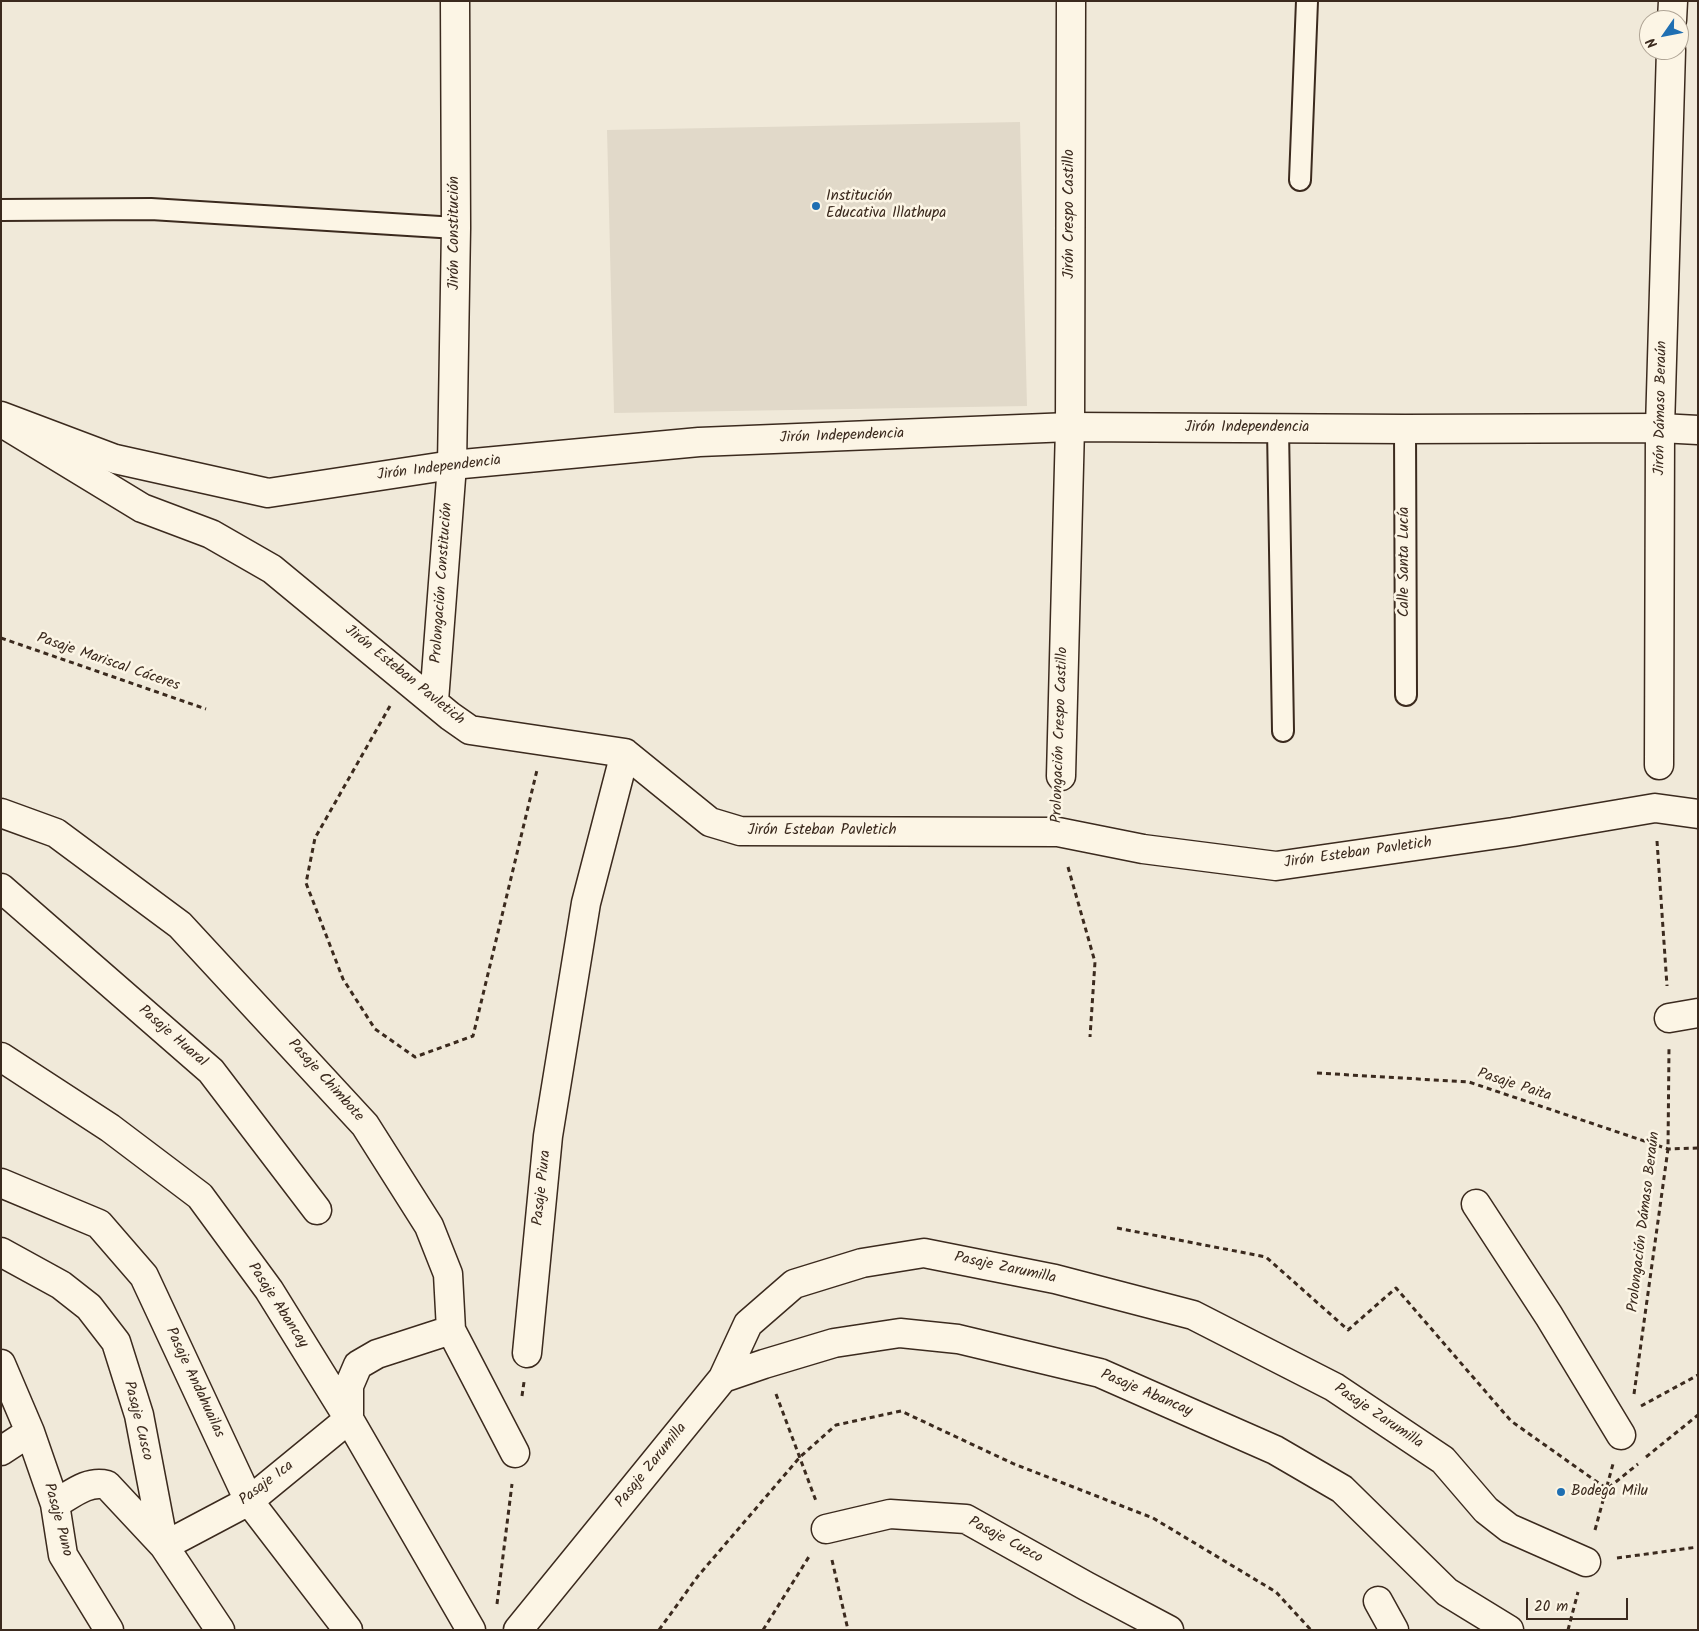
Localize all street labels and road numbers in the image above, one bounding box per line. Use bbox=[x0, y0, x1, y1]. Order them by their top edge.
street label: Jirón Crespo Castillo bbox=[1061, 149, 1079, 279]
street label: Jirón Constitución bbox=[446, 176, 464, 290]
street label: Jirón Dámaso Beraún bbox=[1652, 340, 1672, 476]
street label: Jirón Independencia bbox=[1185, 419, 1309, 437]
street label: Jirón Independencia bbox=[779, 426, 905, 448]
street label: Jirón Independencia bbox=[376, 452, 502, 486]
street label: Prolongación Constitución bbox=[428, 502, 458, 664]
street label: Calle Santa Lucía bbox=[1396, 507, 1414, 617]
street label: Jirón Esteban Pavletich bbox=[340, 622, 468, 730]
street label: Pasaje Mariscal Cáceres bbox=[34, 630, 182, 696]
street label: Prolongación Crespo Castillo bbox=[1049, 646, 1073, 824]
street label: Jirón Esteban Pavletich bbox=[747, 822, 897, 840]
street label: Jirón Esteban Pavletich bbox=[1283, 835, 1433, 873]
street label: Pasaje Huaral bbox=[134, 1002, 210, 1072]
street label: Pasaje Chimbote bbox=[283, 1036, 367, 1126]
street label: Pasaje Paita bbox=[1475, 1066, 1553, 1106]
street label: Prolongación Dámaso Beraún bbox=[1625, 1131, 1665, 1313]
street label: Pasaje Piura bbox=[530, 1149, 556, 1227]
street label: Pasaje Zarumilla bbox=[952, 1249, 1058, 1289]
street label: Pasaje Abancay bbox=[243, 1260, 311, 1352]
street label: Pasaje Andahuailas bbox=[161, 1325, 227, 1441]
street label: Pasaje Abancay bbox=[1097, 1367, 1195, 1421]
street label: Pasaje Cusco bbox=[118, 1379, 156, 1463]
street label: Pasaje Zarumilla bbox=[1330, 1381, 1426, 1453]
street label: Pasaje Zarumilla bbox=[612, 1420, 692, 1512]
street label: Pasaje Ica bbox=[236, 1458, 298, 1510]
street label: Pasaje Puno bbox=[39, 1481, 75, 1559]
street label: Pasaje Cuzco bbox=[965, 1514, 1045, 1568]

